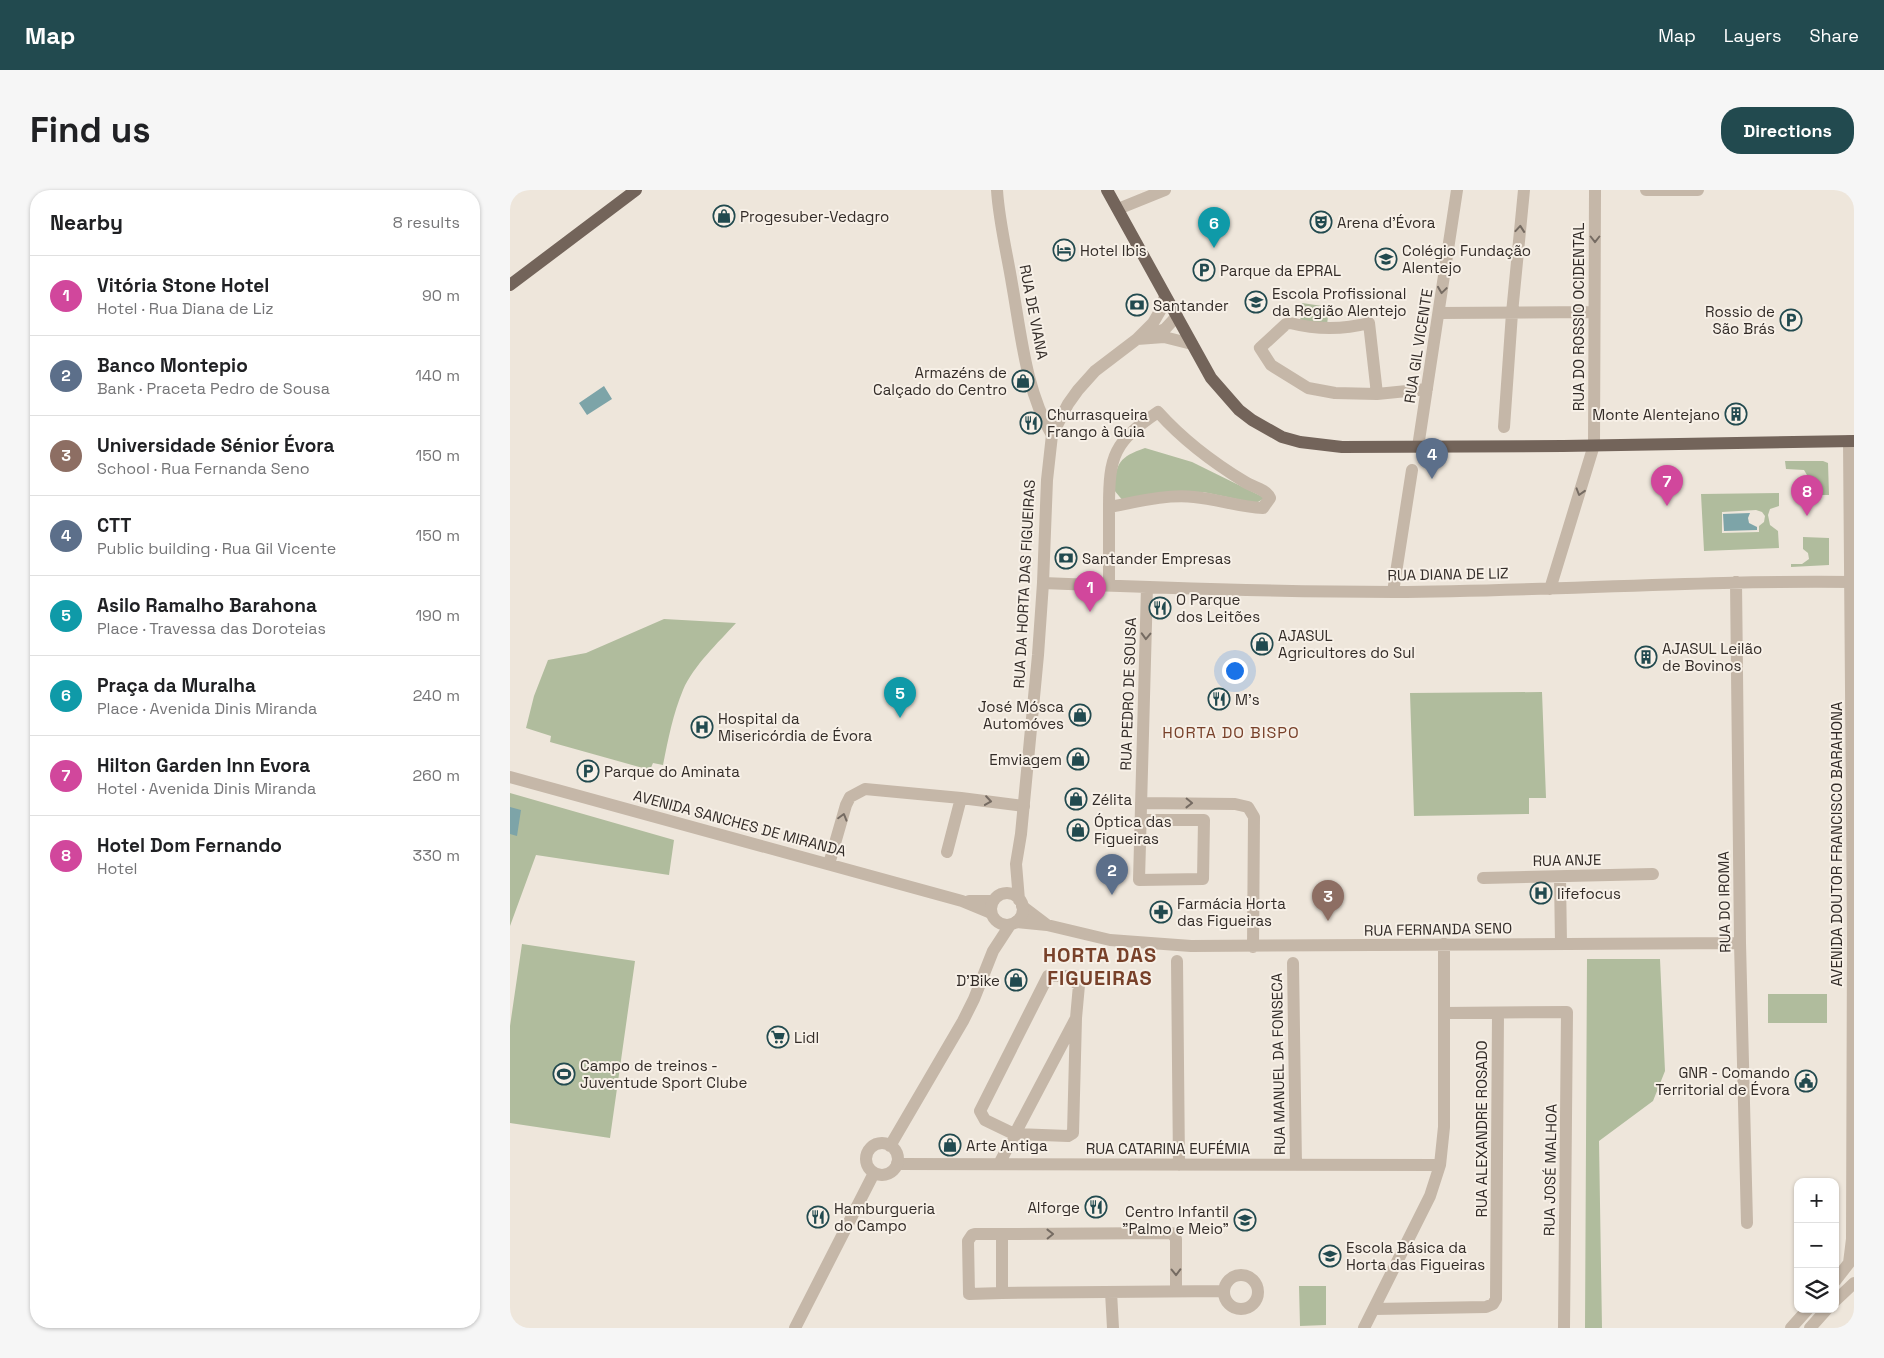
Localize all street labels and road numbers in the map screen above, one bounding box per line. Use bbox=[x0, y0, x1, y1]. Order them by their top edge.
street label: RUA DO ROSSIO OCIDENTAL bbox=[1569, 223, 1588, 411]
street label: RUA DE VIANA bbox=[1015, 263, 1053, 362]
street label: RUA GIL VICENTE bbox=[1400, 287, 1436, 405]
street label: RUA DA HORTA DAS FIGUEIRAS bbox=[1009, 479, 1039, 689]
street label: RUA DIANA DE LIZ bbox=[1387, 563, 1509, 585]
street label: RUA PEDRO DE SOUSA bbox=[1116, 617, 1140, 771]
street label: AVENIDA DOUTOR FRANCISCO BARAHONA bbox=[1827, 701, 1846, 987]
street label: AVENIDA SANCHES DE MIRANDA bbox=[632, 785, 849, 861]
street label: RUA ANJE bbox=[1532, 850, 1602, 870]
street label: RUA DO IROMA bbox=[1714, 850, 1734, 953]
street label: RUA FERNANDA SENO bbox=[1364, 918, 1512, 940]
street label: RUA MANUEL DA FONSECA bbox=[1267, 972, 1289, 1155]
street label: RUA ALEXANDRE ROSADO bbox=[1472, 1040, 1491, 1218]
street label: RUA JOSÉ MALHOA bbox=[1539, 1103, 1561, 1236]
street label: RUA CATARINA EUFÉMIA bbox=[1086, 1139, 1251, 1158]

